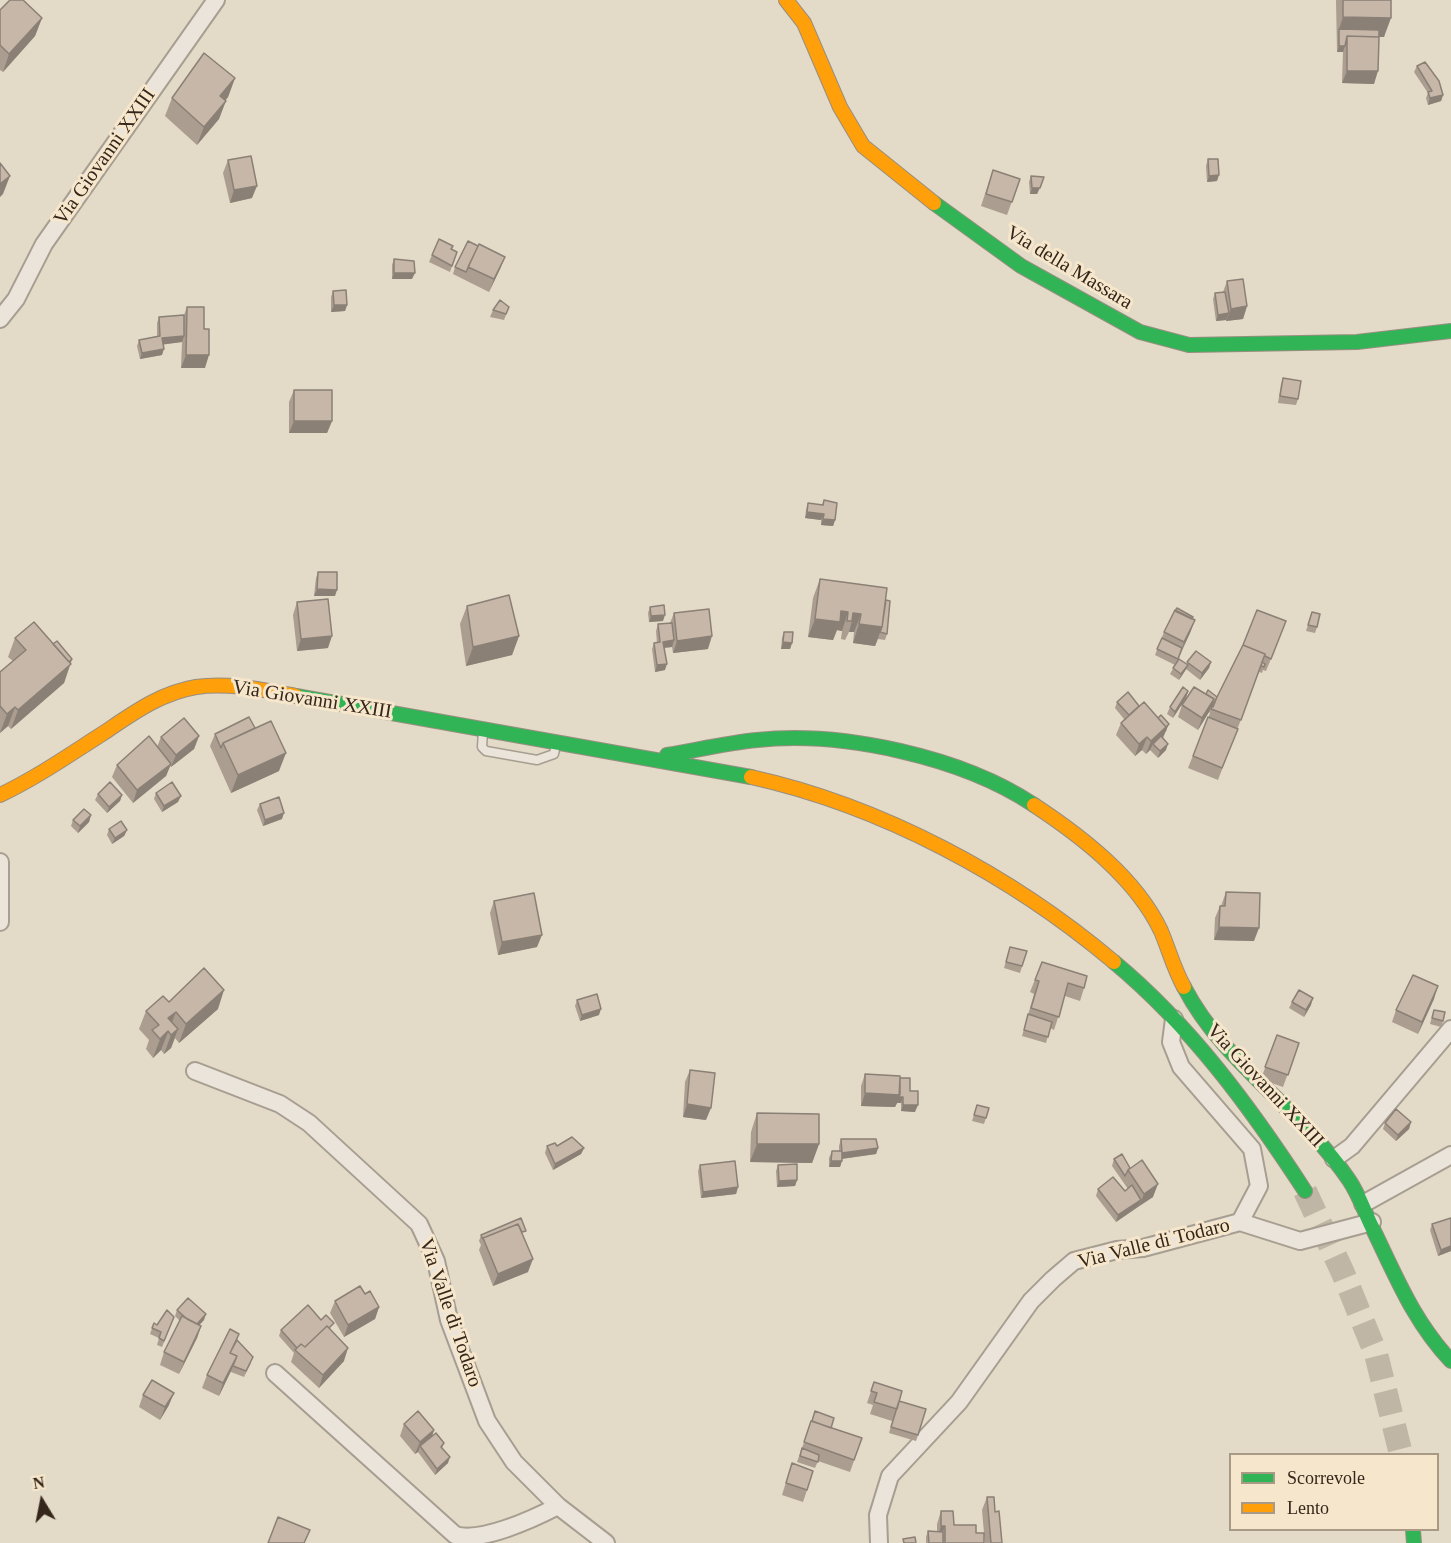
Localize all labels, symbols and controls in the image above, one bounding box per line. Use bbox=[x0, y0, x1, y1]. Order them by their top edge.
street label: Via Giovanni XXIII bbox=[49, 84, 161, 230]
street label: Via della Massara bbox=[1001, 221, 1137, 315]
street label: Via Giovanni XXIII bbox=[231, 676, 393, 724]
street label: Via Giovanni XXIII bbox=[1201, 1019, 1329, 1153]
street label: Via Valle di Todaro bbox=[1076, 1214, 1232, 1274]
street label: Via Valle di Todaro bbox=[413, 1235, 487, 1391]
legend bbox=[1229, 1453, 1439, 1531]
text: Scorrevole bbox=[1287, 1468, 1365, 1488]
north arrow bbox=[12, 1471, 72, 1531]
text: N bbox=[32, 1473, 46, 1492]
text: Lento bbox=[1287, 1498, 1329, 1518]

